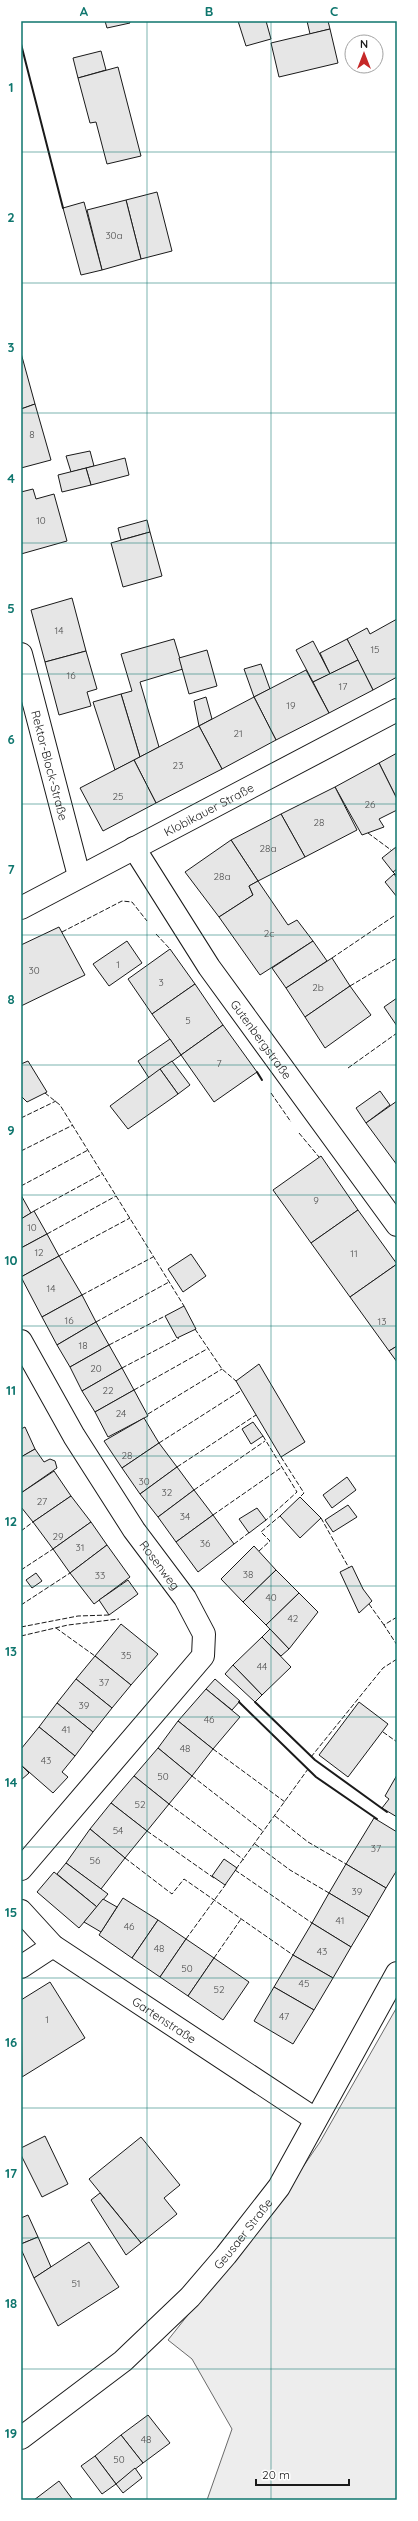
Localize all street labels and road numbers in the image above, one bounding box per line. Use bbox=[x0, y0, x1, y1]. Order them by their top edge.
street label: Rektor-Block-Straße bbox=[28, 709, 72, 822]
street label: Klobikauer Straße bbox=[161, 779, 256, 839]
street label: Gutenbergstraße bbox=[228, 997, 296, 1082]
street label: Rosenweg bbox=[137, 1537, 184, 1593]
street label: Gartenstraße bbox=[130, 1993, 200, 2046]
street label: Geusaer Straße bbox=[210, 2195, 275, 2272]

